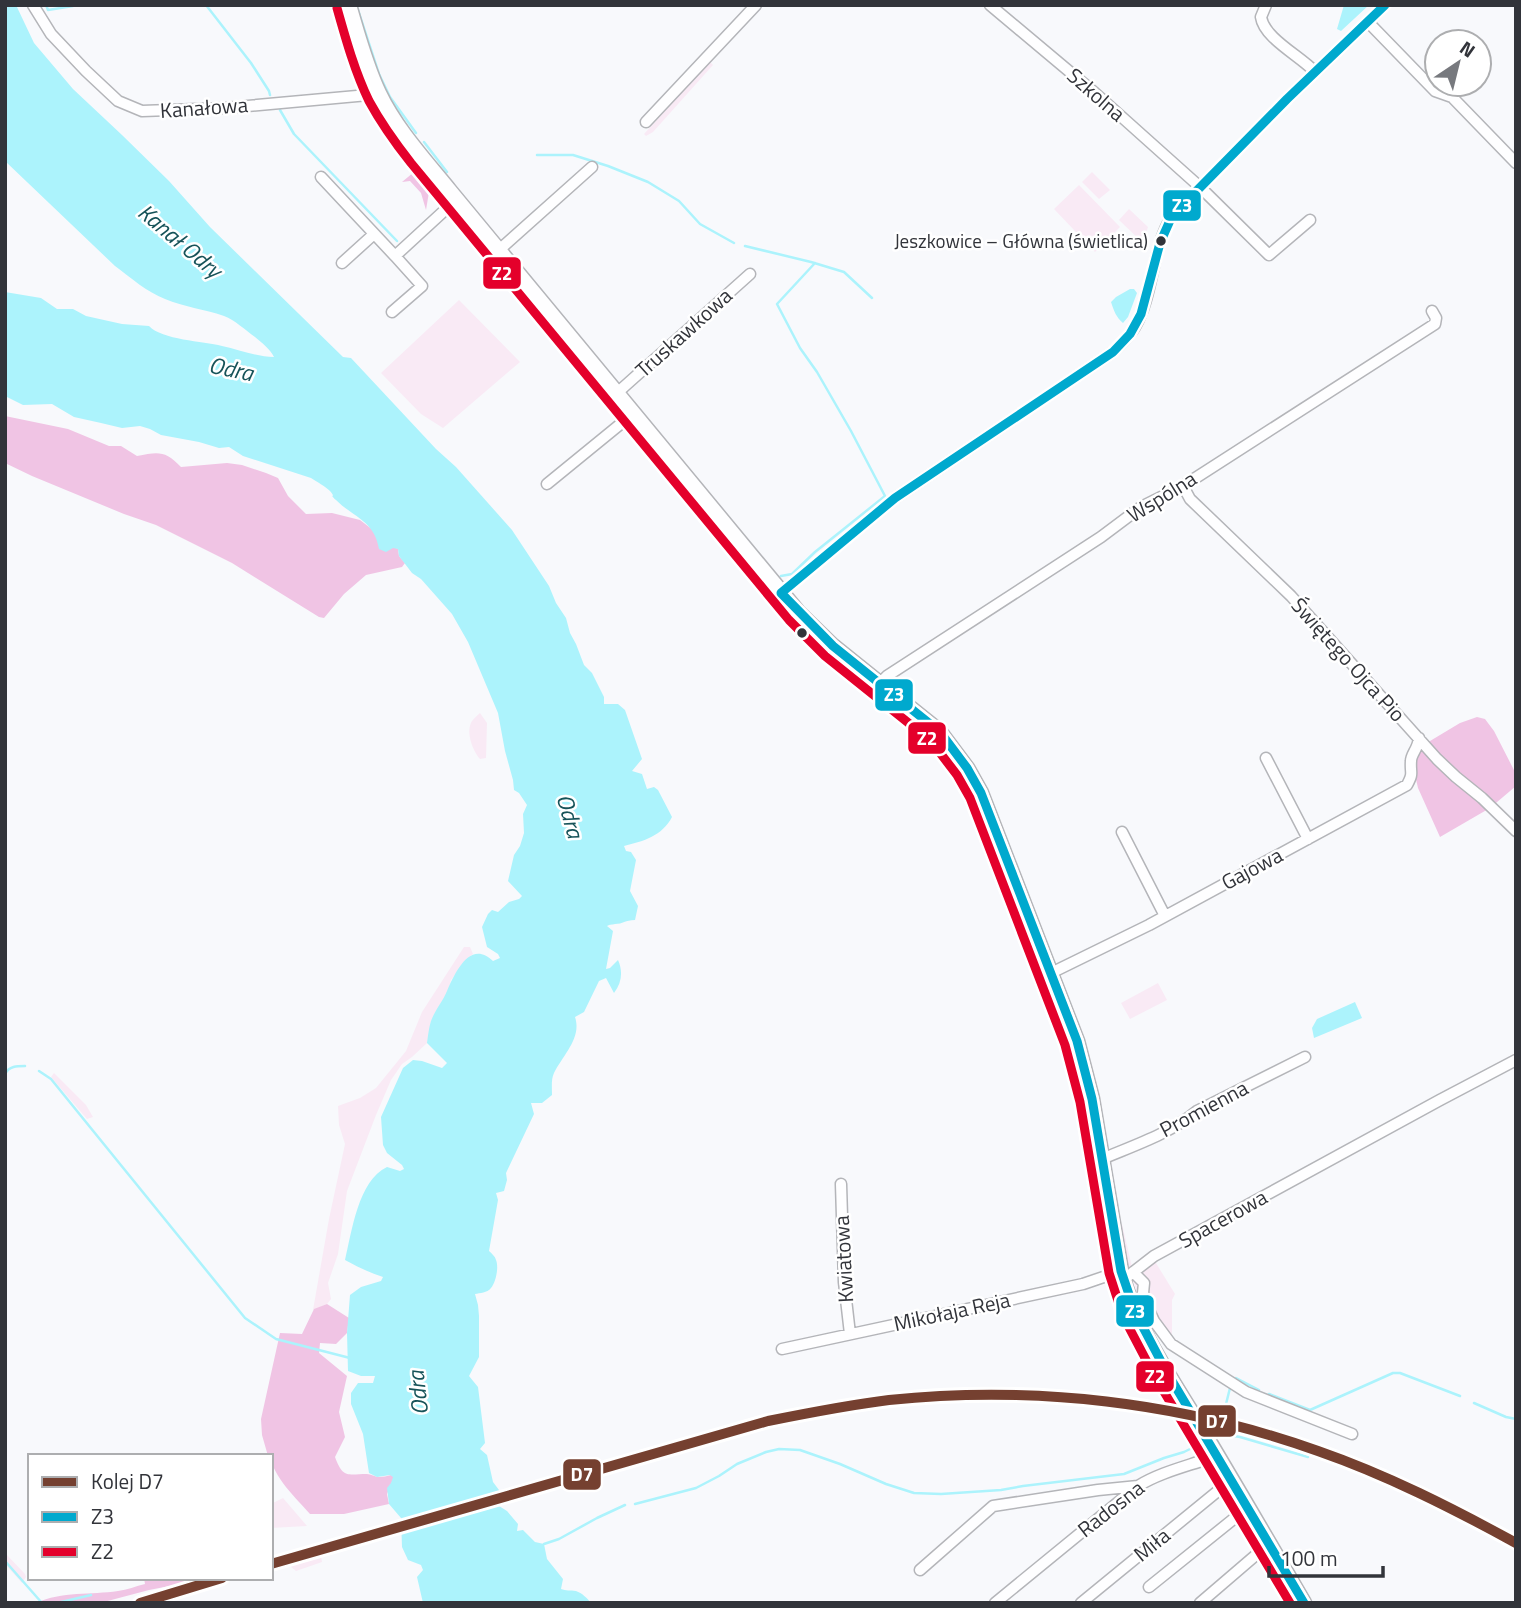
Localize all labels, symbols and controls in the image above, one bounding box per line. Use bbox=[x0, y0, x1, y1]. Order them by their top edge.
north arrow bbox=[1423, 28, 1493, 98]
text: N bbox=[1454, 33, 1482, 64]
street label: Szkolna bbox=[1060, 60, 1133, 129]
street label: Kanałowa bbox=[159, 88, 250, 126]
line badge: Z3 bbox=[1162, 189, 1202, 222]
text: Z3 bbox=[1172, 190, 1192, 219]
water label: Kanał Odry bbox=[130, 195, 232, 288]
place label: Jeszkowice – Główna (świetlica) bbox=[894, 226, 1148, 255]
marker: Jeszkowice – Główna (świetlica) bbox=[1154, 234, 1168, 248]
line badge: Z2 bbox=[482, 256, 522, 290]
text: Z2 bbox=[492, 258, 512, 287]
street label: Truskawkowa bbox=[628, 280, 739, 385]
water label: Odra bbox=[206, 347, 258, 391]
street label: Wspólna bbox=[1120, 462, 1203, 530]
street label: Świętego Ojca Pio bbox=[1284, 590, 1413, 729]
unlabelled marker bbox=[795, 626, 809, 640]
line badge: Z3 bbox=[874, 678, 914, 712]
text: Z3 bbox=[884, 679, 904, 708]
line badge: Z2 bbox=[907, 721, 947, 755]
text: Z2 bbox=[917, 723, 937, 752]
water label: Odra bbox=[548, 790, 594, 843]
street label: Gajowa bbox=[1215, 838, 1288, 898]
street label: Promienna bbox=[1153, 1071, 1254, 1145]
street label: Spacerowa bbox=[1172, 1180, 1273, 1256]
street label: Kwiatowa bbox=[825, 1214, 861, 1303]
street label: Mikołaja Reja bbox=[891, 1283, 1013, 1339]
line badge: Z3 bbox=[1115, 1294, 1155, 1328]
text: Z3 bbox=[1125, 1296, 1145, 1325]
line badge: Z2 bbox=[1135, 1360, 1175, 1393]
text: Z2 bbox=[1145, 1361, 1165, 1390]
water label: Odra bbox=[398, 1368, 437, 1417]
line badge: D7 bbox=[1197, 1404, 1237, 1438]
text: D7 bbox=[1206, 1406, 1228, 1435]
legend bbox=[28, 1454, 273, 1580]
line badge: D7 bbox=[562, 1458, 602, 1491]
text: D7 bbox=[571, 1459, 593, 1488]
text: Kolej D7 bbox=[91, 1465, 164, 1497]
street label: Radosna bbox=[1070, 1472, 1151, 1545]
text: Z3 bbox=[91, 1500, 114, 1532]
street label: Miła bbox=[1126, 1519, 1177, 1569]
scale bar bbox=[1269, 1534, 1383, 1578]
text: Z2 bbox=[91, 1535, 114, 1567]
text: 100 m bbox=[1280, 1542, 1337, 1574]

